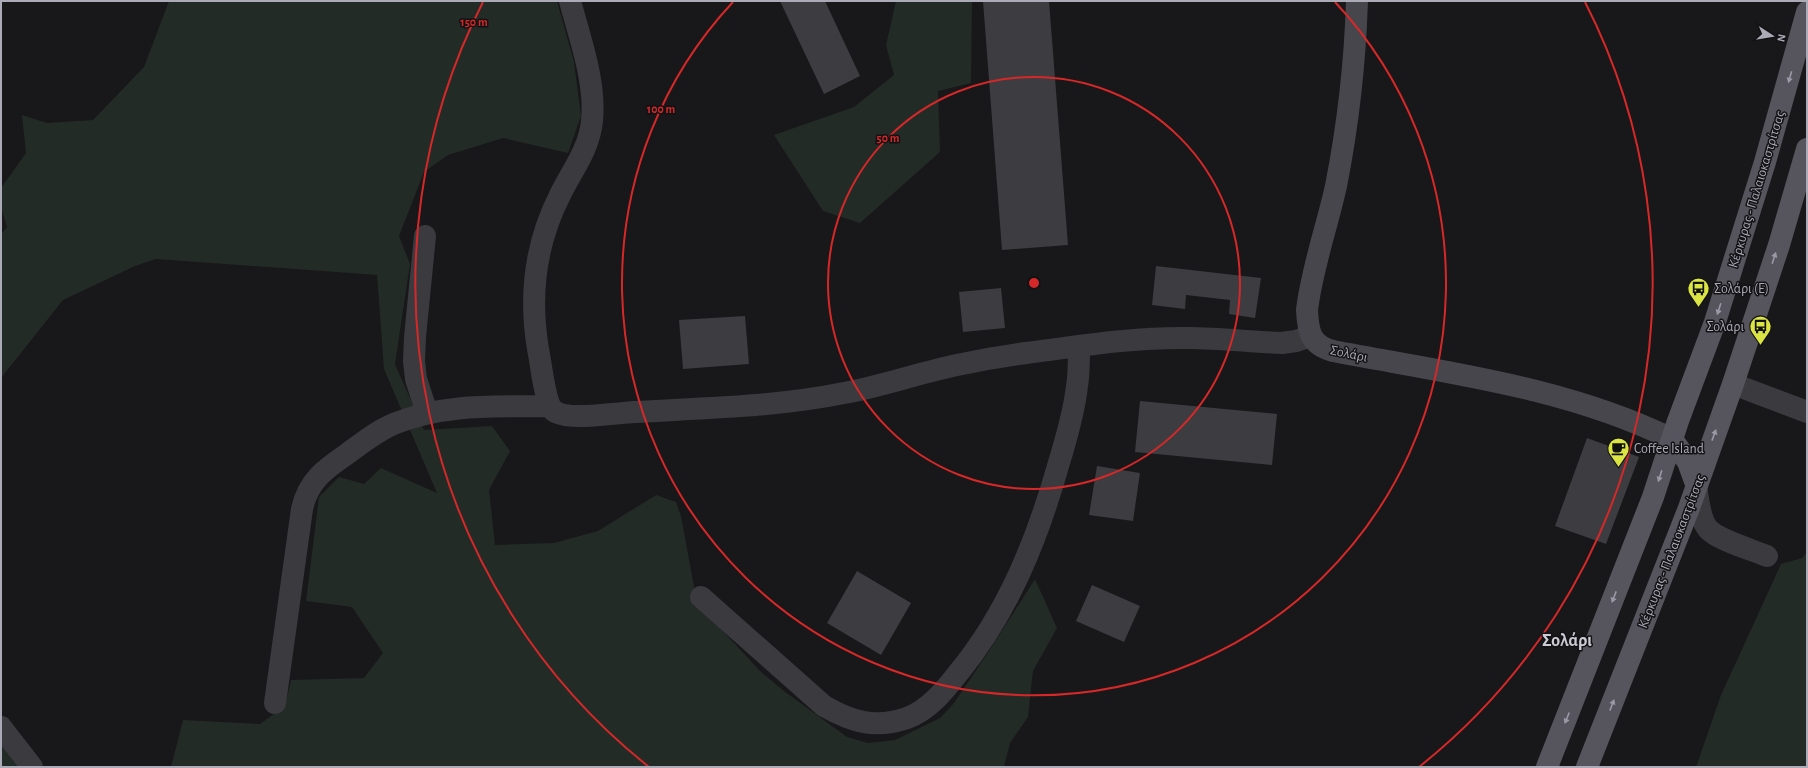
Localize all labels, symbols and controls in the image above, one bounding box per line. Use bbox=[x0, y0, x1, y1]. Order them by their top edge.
text: 150 m bbox=[460, 16, 488, 28]
north arrow bbox=[1752, 16, 1792, 56]
text: N bbox=[1775, 33, 1787, 43]
one-way arrow bbox=[1787, 71, 1793, 83]
text: 100 m bbox=[647, 103, 675, 115]
street label: Κέρκυρας - Παλαιοκαστρίτσας bbox=[1726, 108, 1788, 270]
text: 50 m bbox=[877, 132, 900, 144]
one-way arrow bbox=[1771, 252, 1777, 264]
bus stop icon: Σολάρι (E) bbox=[1686, 275, 1712, 308]
centre of rings bbox=[1027, 276, 1041, 290]
place label: Σολάρι (E) bbox=[1714, 282, 1769, 296]
one-way arrow bbox=[1716, 303, 1722, 315]
bus stop icon: Σολάρι bbox=[1747, 313, 1773, 346]
place label: Σολάρι bbox=[1706, 320, 1744, 334]
street label: Σολάρι bbox=[1329, 343, 1369, 365]
one-way arrow bbox=[1712, 428, 1718, 440]
cafe icon: Coffee Island bbox=[1606, 435, 1632, 468]
place label: Coffee Island bbox=[1634, 442, 1704, 456]
one-way arrow bbox=[1657, 470, 1663, 482]
street label: Κέρκυρας - Παλαιοκαστρίτσας bbox=[1636, 472, 1708, 630]
one-way arrow bbox=[1610, 592, 1616, 604]
district label: Σολάρι bbox=[1542, 631, 1592, 650]
one-way arrow bbox=[1610, 698, 1616, 710]
one-way arrow bbox=[1563, 713, 1569, 725]

